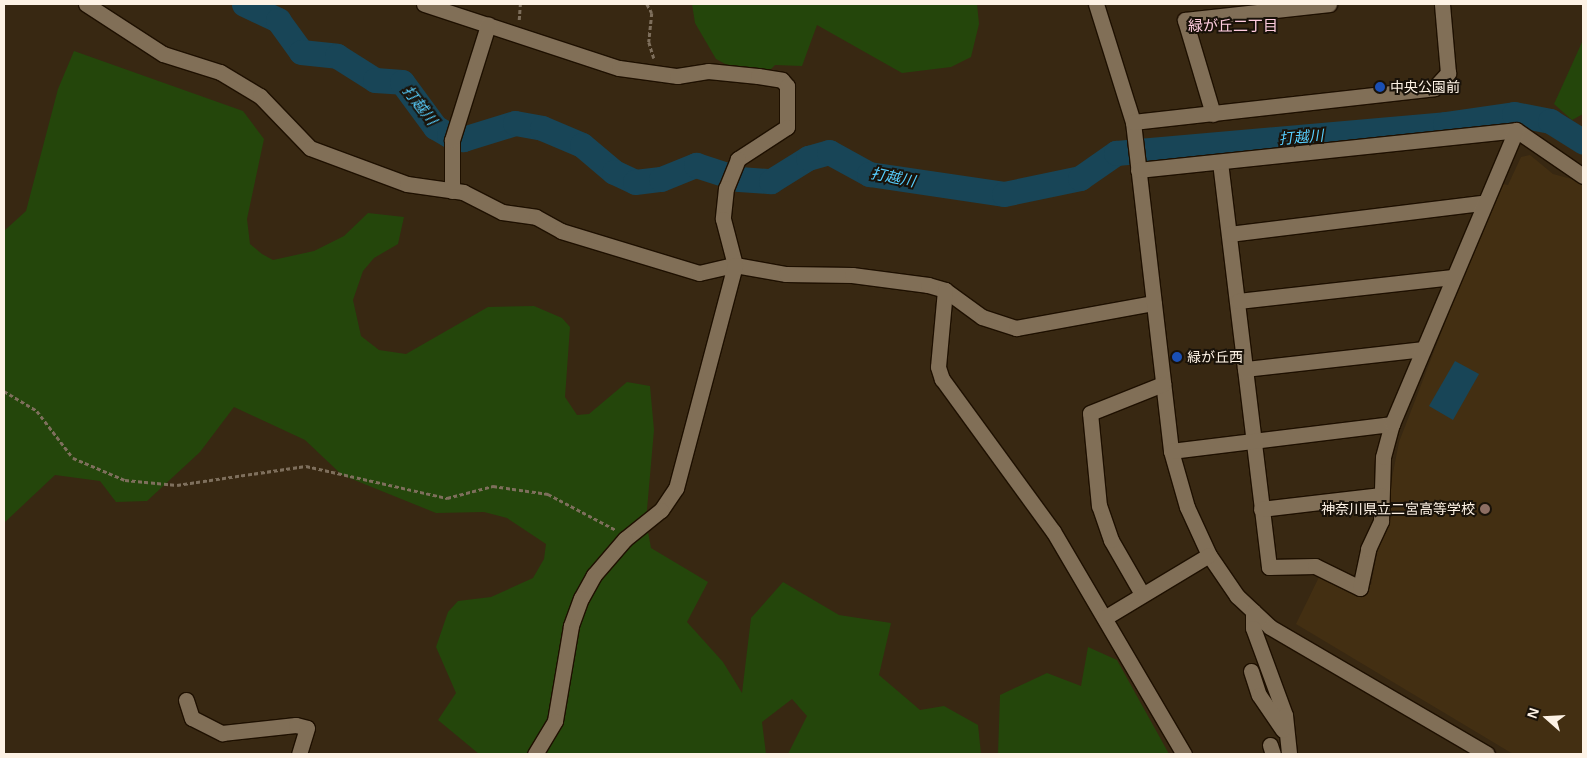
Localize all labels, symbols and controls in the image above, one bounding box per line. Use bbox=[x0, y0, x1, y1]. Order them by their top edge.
district label: 緑が丘二丁目 bbox=[1188, 17, 1278, 35]
place label: 中央公園前 bbox=[1390, 79, 1460, 95]
marker: 中央公園前 bbox=[1374, 81, 1386, 93]
water label: 打越川 bbox=[399, 82, 441, 128]
water label: 打越川 bbox=[1278, 126, 1324, 148]
water label: 打越川 bbox=[869, 164, 917, 190]
place label: 緑が丘西 bbox=[1187, 349, 1243, 365]
marker: 緑が丘西 bbox=[1171, 351, 1183, 363]
place label: 神奈川県立二宮高等学校 bbox=[1321, 501, 1475, 517]
marker: 神奈川県立二宮高等学校 bbox=[1479, 503, 1491, 515]
north arrow bbox=[1522, 693, 1572, 743]
text: N bbox=[1524, 706, 1542, 721]

